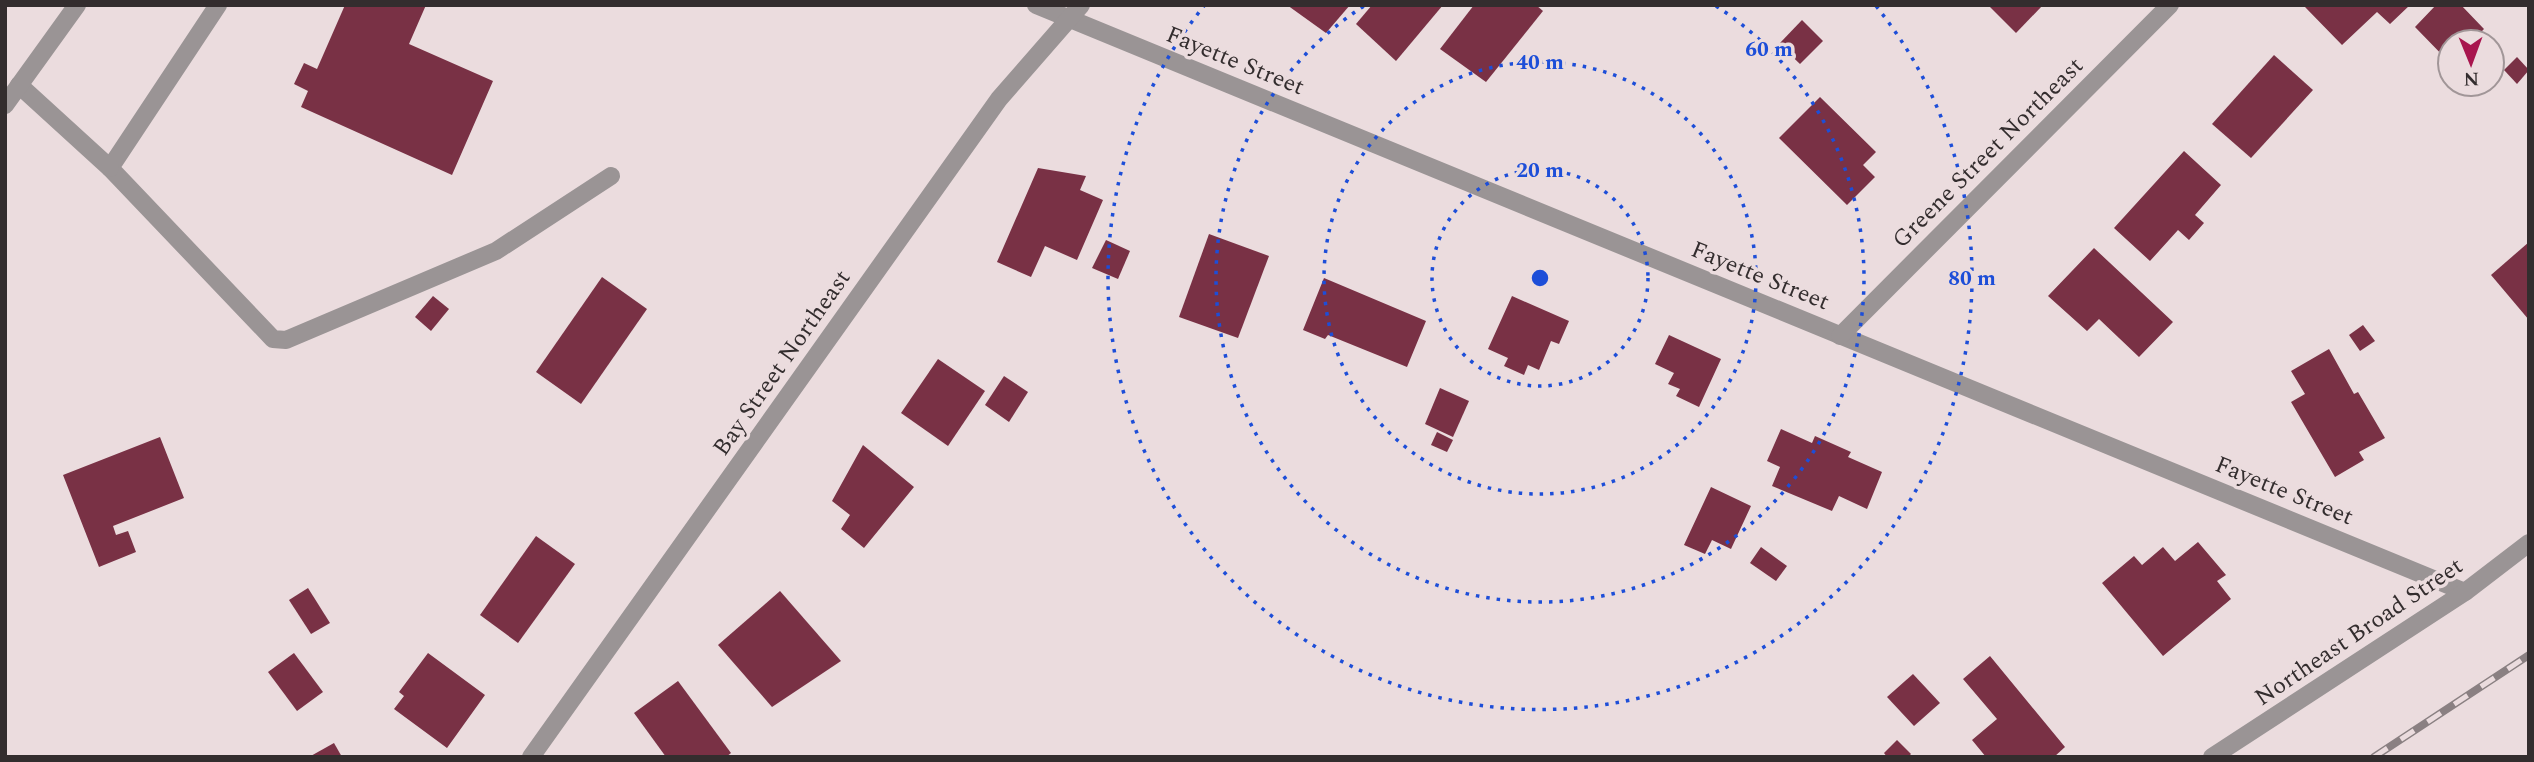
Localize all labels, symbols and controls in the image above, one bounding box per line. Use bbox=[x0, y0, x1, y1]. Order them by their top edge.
street label: Fayette Street bbox=[1160, 17, 1310, 105]
north arrow bbox=[2436, 28, 2506, 98]
text: 60 m bbox=[1745, 34, 1793, 66]
text: 40 m bbox=[1516, 47, 1564, 79]
street label: Greene Street Northeast bbox=[1884, 49, 2092, 257]
text: N bbox=[2463, 64, 2479, 93]
text: 20 m bbox=[1516, 155, 1564, 187]
street label: Fayette Street bbox=[1685, 232, 1835, 320]
street label: Bay Street Northeast bbox=[704, 263, 860, 463]
text: 80 m bbox=[1948, 263, 1996, 295]
centre of rings bbox=[1528, 266, 1552, 290]
street label: Fayette Street bbox=[2209, 447, 2359, 535]
street label: Northeast Broad Street bbox=[2247, 549, 2471, 715]

